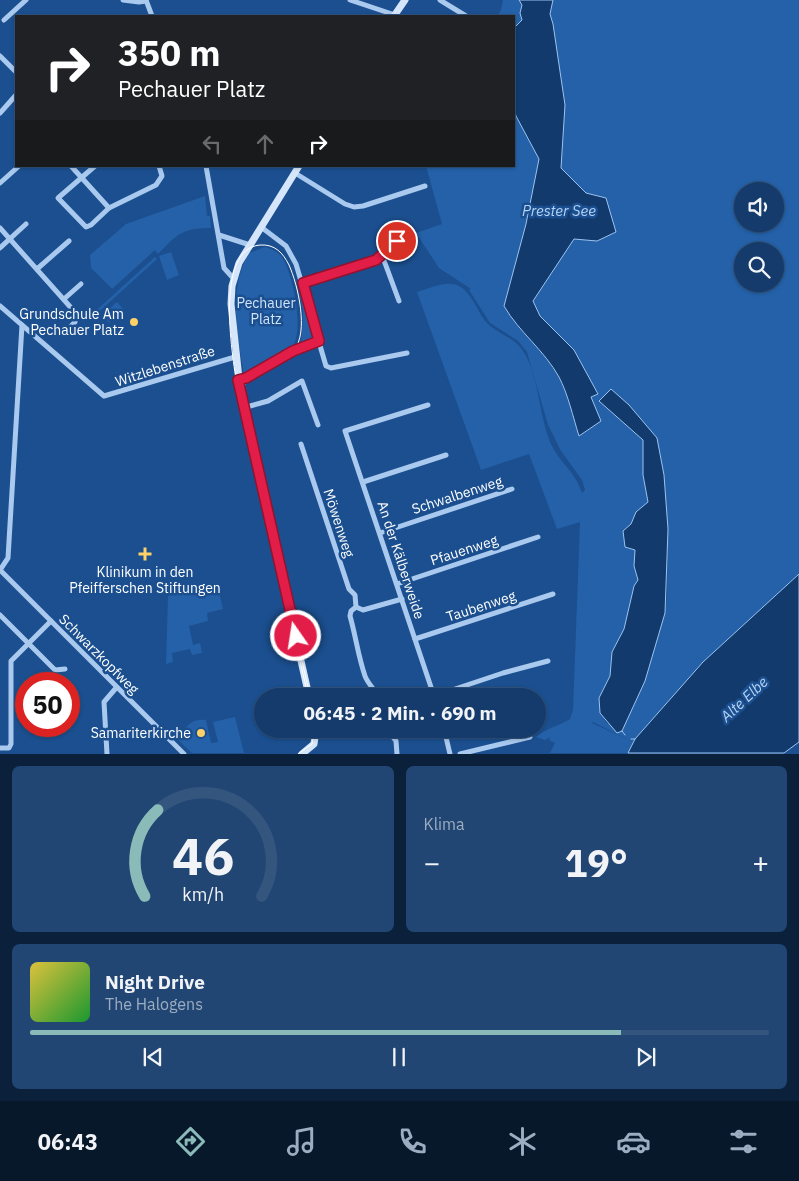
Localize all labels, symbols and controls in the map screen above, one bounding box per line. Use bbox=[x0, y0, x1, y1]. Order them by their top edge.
text: 350 m bbox=[118, 30, 221, 76]
icon: right bbox=[35, 35, 100, 100]
text: Pechauer Platz bbox=[118, 74, 265, 103]
icon: left bbox=[198, 130, 226, 158]
icon: ahead bbox=[251, 130, 279, 158]
icon: right bbox=[304, 130, 332, 158]
map controls bbox=[734, 182, 784, 292]
button: sound bbox=[734, 182, 784, 232]
water label: Prester See bbox=[522, 201, 596, 220]
pin bbox=[376, 220, 418, 262]
icon: arrive bbox=[383, 227, 411, 255]
button: search bbox=[734, 242, 784, 292]
park label: Pechauer Platz bbox=[236, 294, 296, 328]
place label: Grundschule Am Pechauer Platz bbox=[19, 305, 124, 339]
marker: Grundschule Am Pechauer Platz bbox=[128, 316, 140, 328]
street label: Witzlebenstraße bbox=[113, 341, 217, 391]
street label: Schwalbenweg bbox=[409, 472, 505, 518]
street label: Möwenweg bbox=[319, 486, 359, 560]
street label: An der Kälberweide bbox=[373, 499, 429, 622]
street label: Pfauenweg bbox=[428, 530, 501, 569]
marker: Klinikum in den Pfeifferschen Stiftungen bbox=[138, 547, 152, 561]
place label: Klinikum in den Pfeifferschen Stiftungen bbox=[69, 563, 221, 597]
street label: Taubenweg bbox=[444, 586, 519, 626]
position arrow bbox=[269, 609, 321, 661]
street label: Schwarzkopfweg bbox=[55, 610, 143, 698]
speed limit sign: 50 bbox=[15, 672, 80, 737]
water label: Alte Elbe bbox=[716, 672, 772, 726]
text: 06:45 · 2 Min. · 690 m bbox=[303, 701, 497, 725]
place label: Samariterkirche bbox=[91, 724, 191, 742]
marker: Samariterkirche bbox=[195, 727, 207, 739]
text: Klima bbox=[424, 814, 465, 834]
text: 46 bbox=[172, 822, 234, 889]
text: 19° bbox=[565, 838, 628, 887]
text: − bbox=[424, 844, 440, 881]
text: + bbox=[752, 844, 769, 881]
text: km/h bbox=[182, 883, 224, 906]
text: Night Drive bbox=[105, 970, 205, 994]
text: The Halogens bbox=[105, 994, 203, 1014]
icon: previous bbox=[139, 1043, 167, 1071]
icon: pause bbox=[385, 1043, 413, 1071]
icon: next bbox=[632, 1043, 660, 1071]
icon: directions bbox=[173, 1124, 208, 1159]
icon: music bbox=[284, 1124, 319, 1159]
icon: phone bbox=[395, 1124, 430, 1159]
icon: climate bbox=[505, 1124, 540, 1159]
icon: car bbox=[616, 1124, 651, 1159]
icon: filters bbox=[726, 1124, 761, 1159]
text: 06:43 bbox=[38, 1127, 98, 1156]

